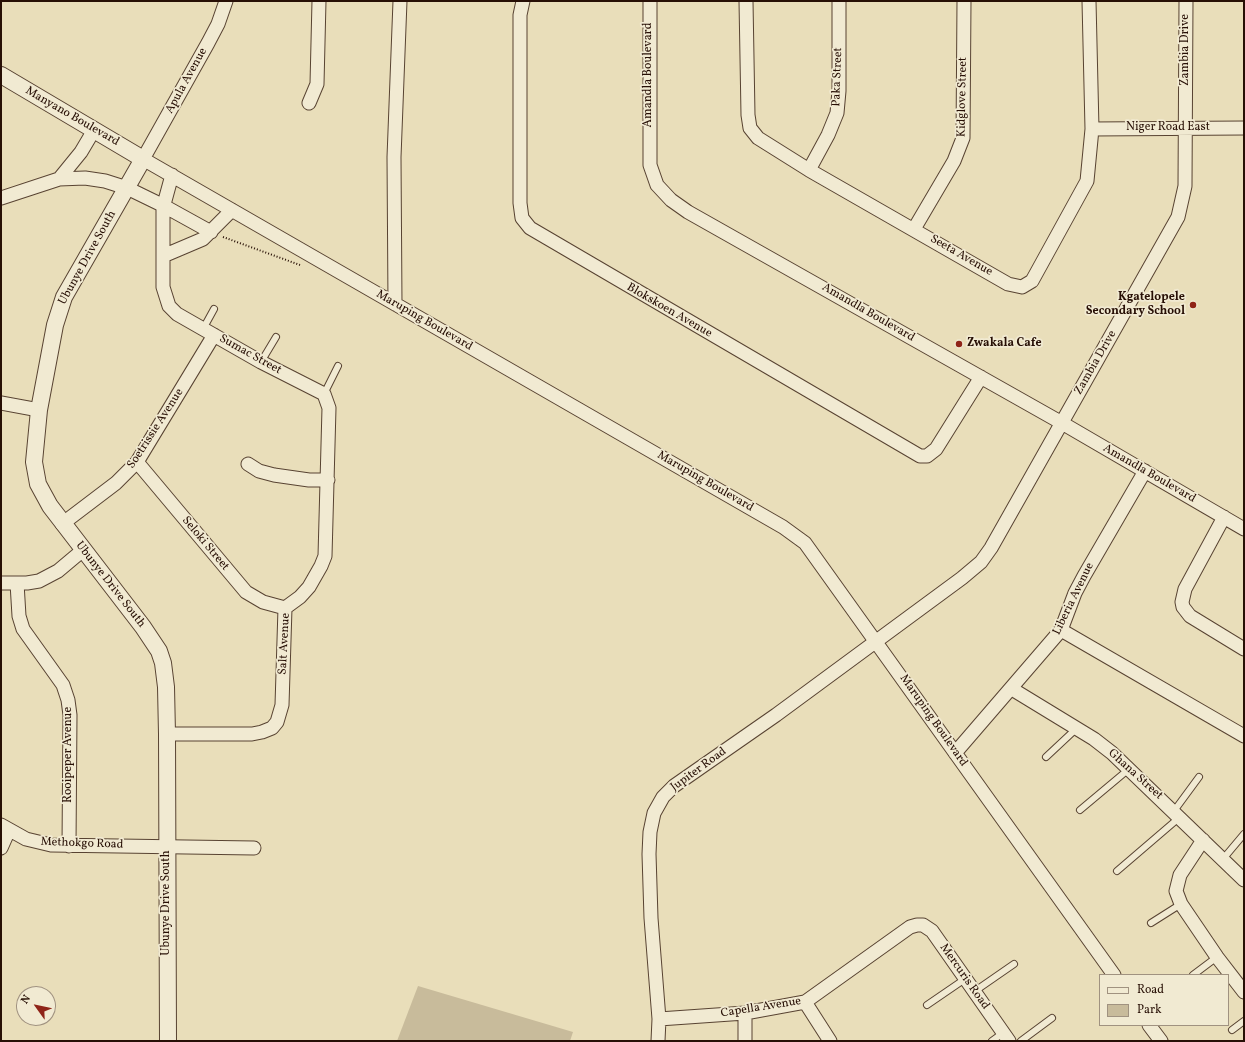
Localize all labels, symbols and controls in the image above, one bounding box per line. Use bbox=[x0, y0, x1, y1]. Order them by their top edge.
street label: Zambia Drive bbox=[1179, 14, 1193, 86]
street label: Amandla Boulevard bbox=[642, 23, 656, 127]
street label: Apula Avenue bbox=[163, 46, 211, 116]
street label: Paka Street bbox=[830, 47, 846, 107]
street label: Kidglove Street bbox=[955, 57, 971, 137]
street label: Manyano Boulevard bbox=[22, 84, 122, 150]
street label: Niger Road East bbox=[1126, 121, 1210, 135]
street label: Ubunye Drive South bbox=[56, 208, 120, 308]
street label: Seeta Avenue bbox=[927, 232, 995, 280]
street label: Blokskoen Avenue bbox=[624, 281, 714, 341]
street label: Amandla Boulevard bbox=[819, 281, 917, 345]
street label: Maruping Boulevard bbox=[373, 288, 475, 354]
place label: Kgatelopele Secondary School bbox=[1086, 291, 1185, 319]
marker: Kgatelopele Secondary School bbox=[1188, 300, 1198, 310]
street label: Zambia Drive bbox=[1072, 328, 1120, 398]
street label: Sumac Street bbox=[216, 332, 284, 378]
place label: Zwakala Cafe bbox=[967, 337, 1042, 351]
marker: Zwakala Cafe bbox=[954, 339, 964, 349]
street label: Soetrissie Avenue bbox=[125, 386, 187, 472]
street label: Amandla Boulevard bbox=[1100, 442, 1198, 506]
street label: Maruping Boulevard bbox=[654, 449, 756, 515]
street label: Seloki Street bbox=[178, 514, 232, 574]
street label: Ubunye Drive South bbox=[72, 539, 148, 631]
street label: Liberia Avenue bbox=[1050, 560, 1098, 638]
street label: Salt Avenue bbox=[276, 613, 294, 675]
street label: Maruping Boulevard bbox=[896, 672, 970, 770]
street label: Rooipeper Avenue bbox=[62, 707, 76, 803]
street label: Jupiter Road bbox=[668, 745, 730, 795]
street label: Ghana Street bbox=[1105, 747, 1165, 803]
street label: Methokgo Road bbox=[40, 835, 124, 853]
street label: Ubunye Drive South bbox=[160, 850, 174, 956]
street label: Mercuris Road bbox=[936, 941, 992, 1013]
legend bbox=[1099, 974, 1229, 1026]
text: Road bbox=[1137, 982, 1164, 998]
north arrow bbox=[16, 986, 56, 1026]
text: N bbox=[18, 992, 35, 1007]
street label: Capella Avenue bbox=[720, 995, 802, 1021]
text: Park bbox=[1137, 1002, 1162, 1018]

